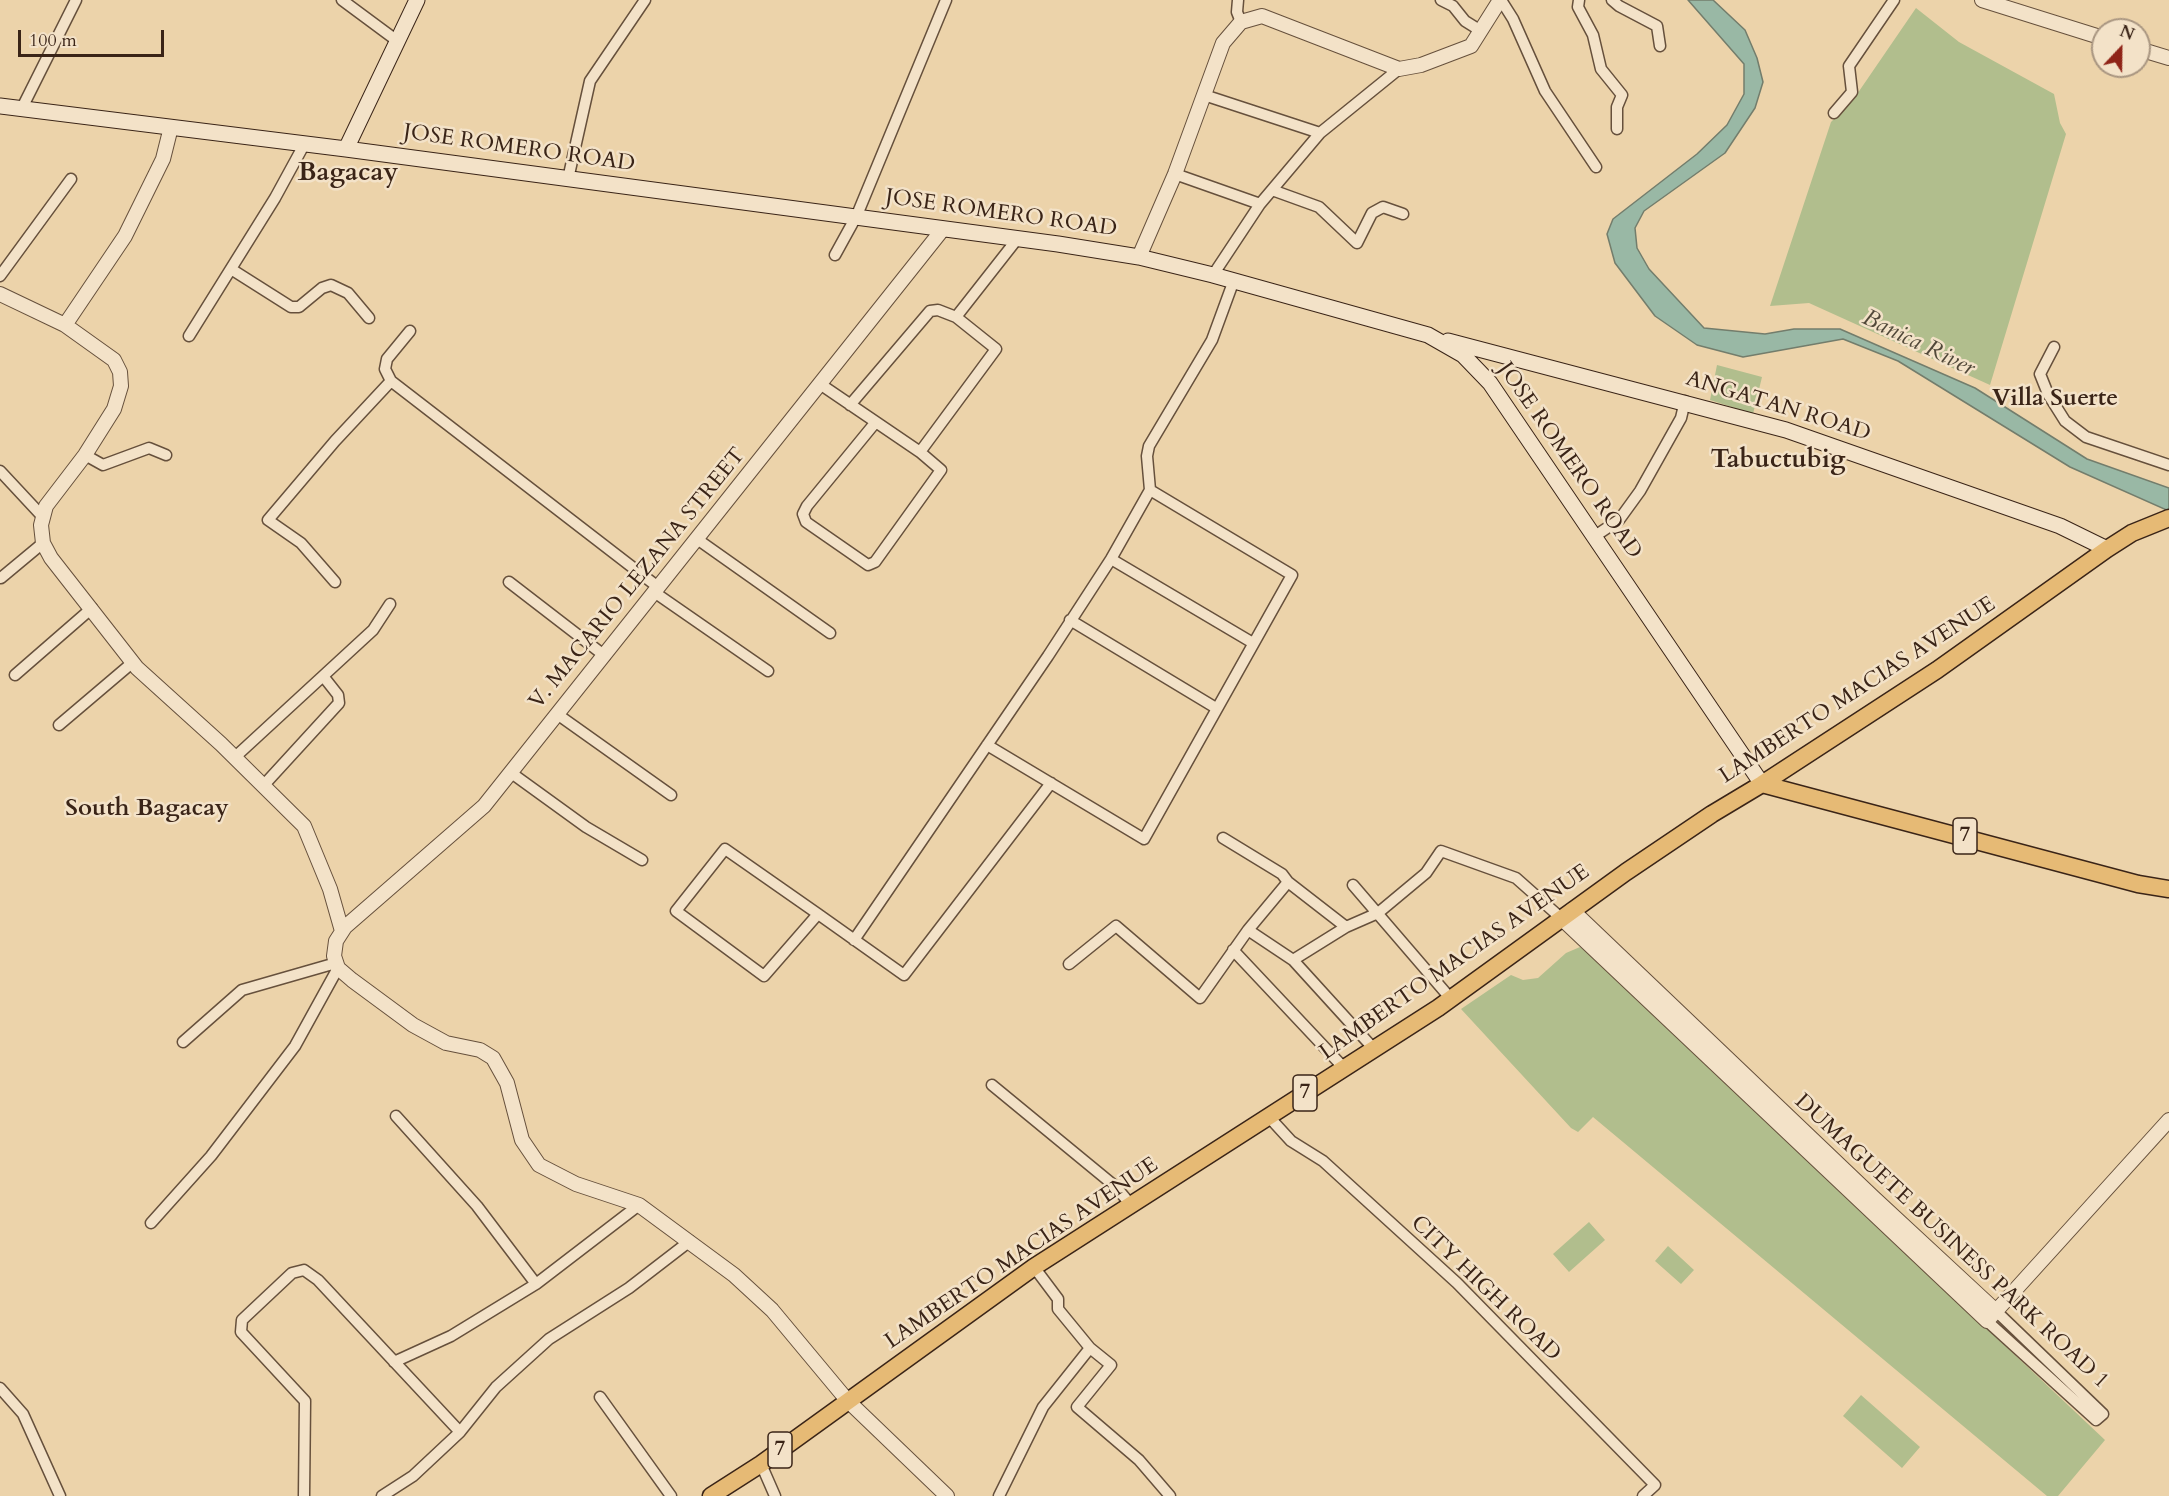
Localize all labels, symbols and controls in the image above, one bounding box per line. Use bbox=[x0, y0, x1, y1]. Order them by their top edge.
scale bar bbox=[21, 18, 166, 56]
north arrow bbox=[2091, 18, 2151, 78]
text: N bbox=[2116, 20, 2138, 46]
text: 100 m bbox=[29, 28, 77, 53]
street label: JOSE ROMERO ROAD bbox=[402, 120, 636, 178]
district label: Bagacay bbox=[298, 158, 398, 190]
street label: JOSE ROMERO ROAD bbox=[884, 185, 1118, 243]
water label: Banica River bbox=[1857, 304, 1979, 384]
street label: JOSE ROMERO ROAD bbox=[1491, 358, 1647, 564]
street label: ANGATAN ROAD bbox=[1682, 366, 1874, 448]
district label: Villa Suerte bbox=[1992, 385, 2118, 413]
street label: V. MACARIO LEZANA STREET bbox=[524, 443, 752, 715]
district label: Tabuctubig bbox=[1711, 445, 1845, 477]
street label: LAMBERTO MACIAS AVENUE bbox=[1715, 592, 2001, 790]
district label: South Bagacay bbox=[65, 795, 229, 823]
road number: 7 bbox=[1953, 818, 1977, 854]
street label: LAMBERTO MACIAS AVENUE bbox=[1315, 859, 1595, 1067]
road number: 7 bbox=[1293, 1075, 1317, 1111]
street label: DUMAGUETE BUSINESS PARK ROAD 1 bbox=[1789, 1089, 2113, 1395]
street label: LAMBERTO MACIAS AVENUE bbox=[881, 1153, 1163, 1355]
street label: CITY HIGH ROAD bbox=[1405, 1211, 1565, 1367]
road number: 7 bbox=[768, 1432, 792, 1468]

